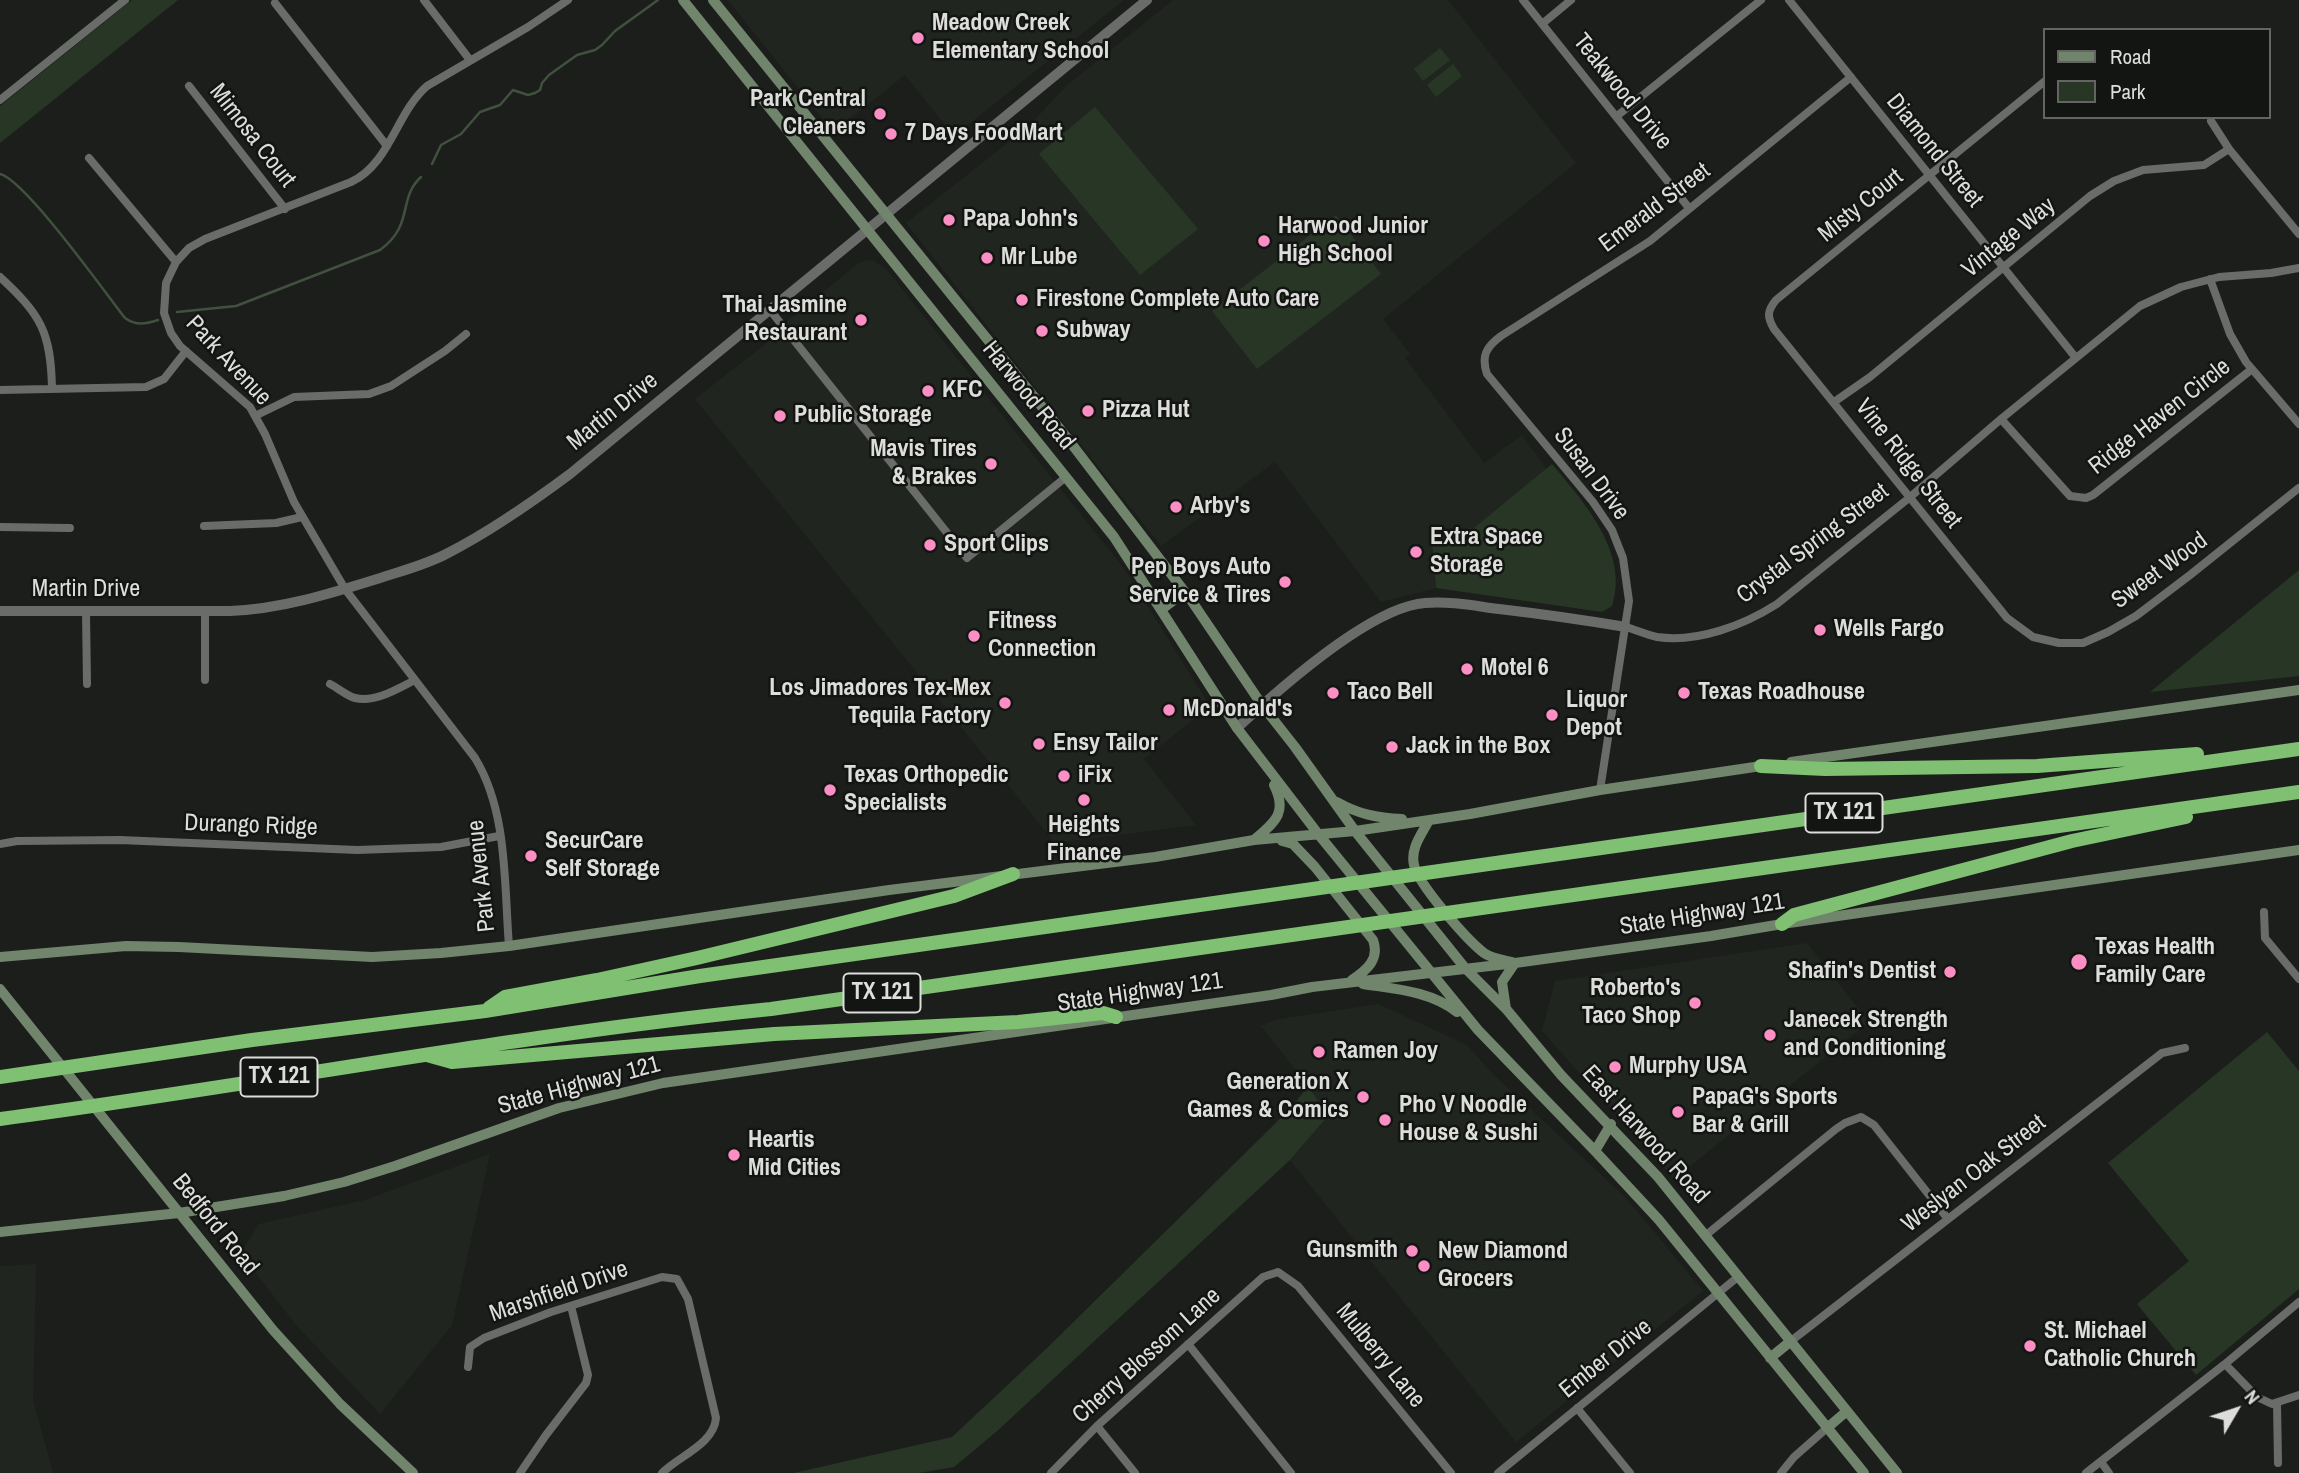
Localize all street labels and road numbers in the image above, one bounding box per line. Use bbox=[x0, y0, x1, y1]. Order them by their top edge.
street label: Teakwood Drive bbox=[1566, 28, 1678, 156]
street label: Mimosa Court bbox=[203, 78, 301, 194]
street label: Diamond Street bbox=[1879, 88, 1989, 214]
street label: Emerald Street bbox=[1594, 157, 1716, 259]
street label: Misty Court bbox=[1813, 163, 1909, 249]
street label: Vintage Way bbox=[1957, 192, 2061, 284]
street label: Park Avenue bbox=[179, 310, 277, 412]
street label: Harwood Road bbox=[976, 336, 1080, 456]
street label: Ridge Haven Circle bbox=[2083, 353, 2237, 481]
street label: Martin Drive bbox=[562, 367, 664, 457]
street label: Vine Ridge Street bbox=[1849, 394, 1967, 534]
street label: Susan Drive bbox=[1547, 422, 1635, 526]
street label: Crystal Spring Street bbox=[1731, 478, 1895, 610]
street label: Sweet Wood bbox=[2107, 527, 2213, 615]
street label: Martin Drive bbox=[32, 576, 140, 604]
road number: TX 121 bbox=[1806, 793, 1882, 832]
street label: Durango Ridge bbox=[184, 809, 318, 843]
street label: Park Avenue bbox=[462, 819, 502, 933]
street label: State Highway 121 bbox=[1618, 888, 1786, 942]
street label: State Highway 121 bbox=[1056, 967, 1224, 1019]
road number: TX 121 bbox=[844, 974, 920, 1012]
street label: State Highway 121 bbox=[495, 1051, 663, 1121]
road number: TX 121 bbox=[240, 1058, 318, 1096]
street label: East Harwood Road bbox=[1575, 1060, 1715, 1210]
street label: Weslyan Oak Street bbox=[1896, 1109, 2052, 1239]
street label: Bedford Road bbox=[166, 1169, 264, 1281]
street label: Marshfield Drive bbox=[486, 1255, 632, 1329]
street label: Cherry Blossom Lane bbox=[1067, 1282, 1227, 1430]
street label: Mulberry Lane bbox=[1329, 1298, 1431, 1414]
street label: Ember Drive bbox=[1554, 1313, 1658, 1405]

